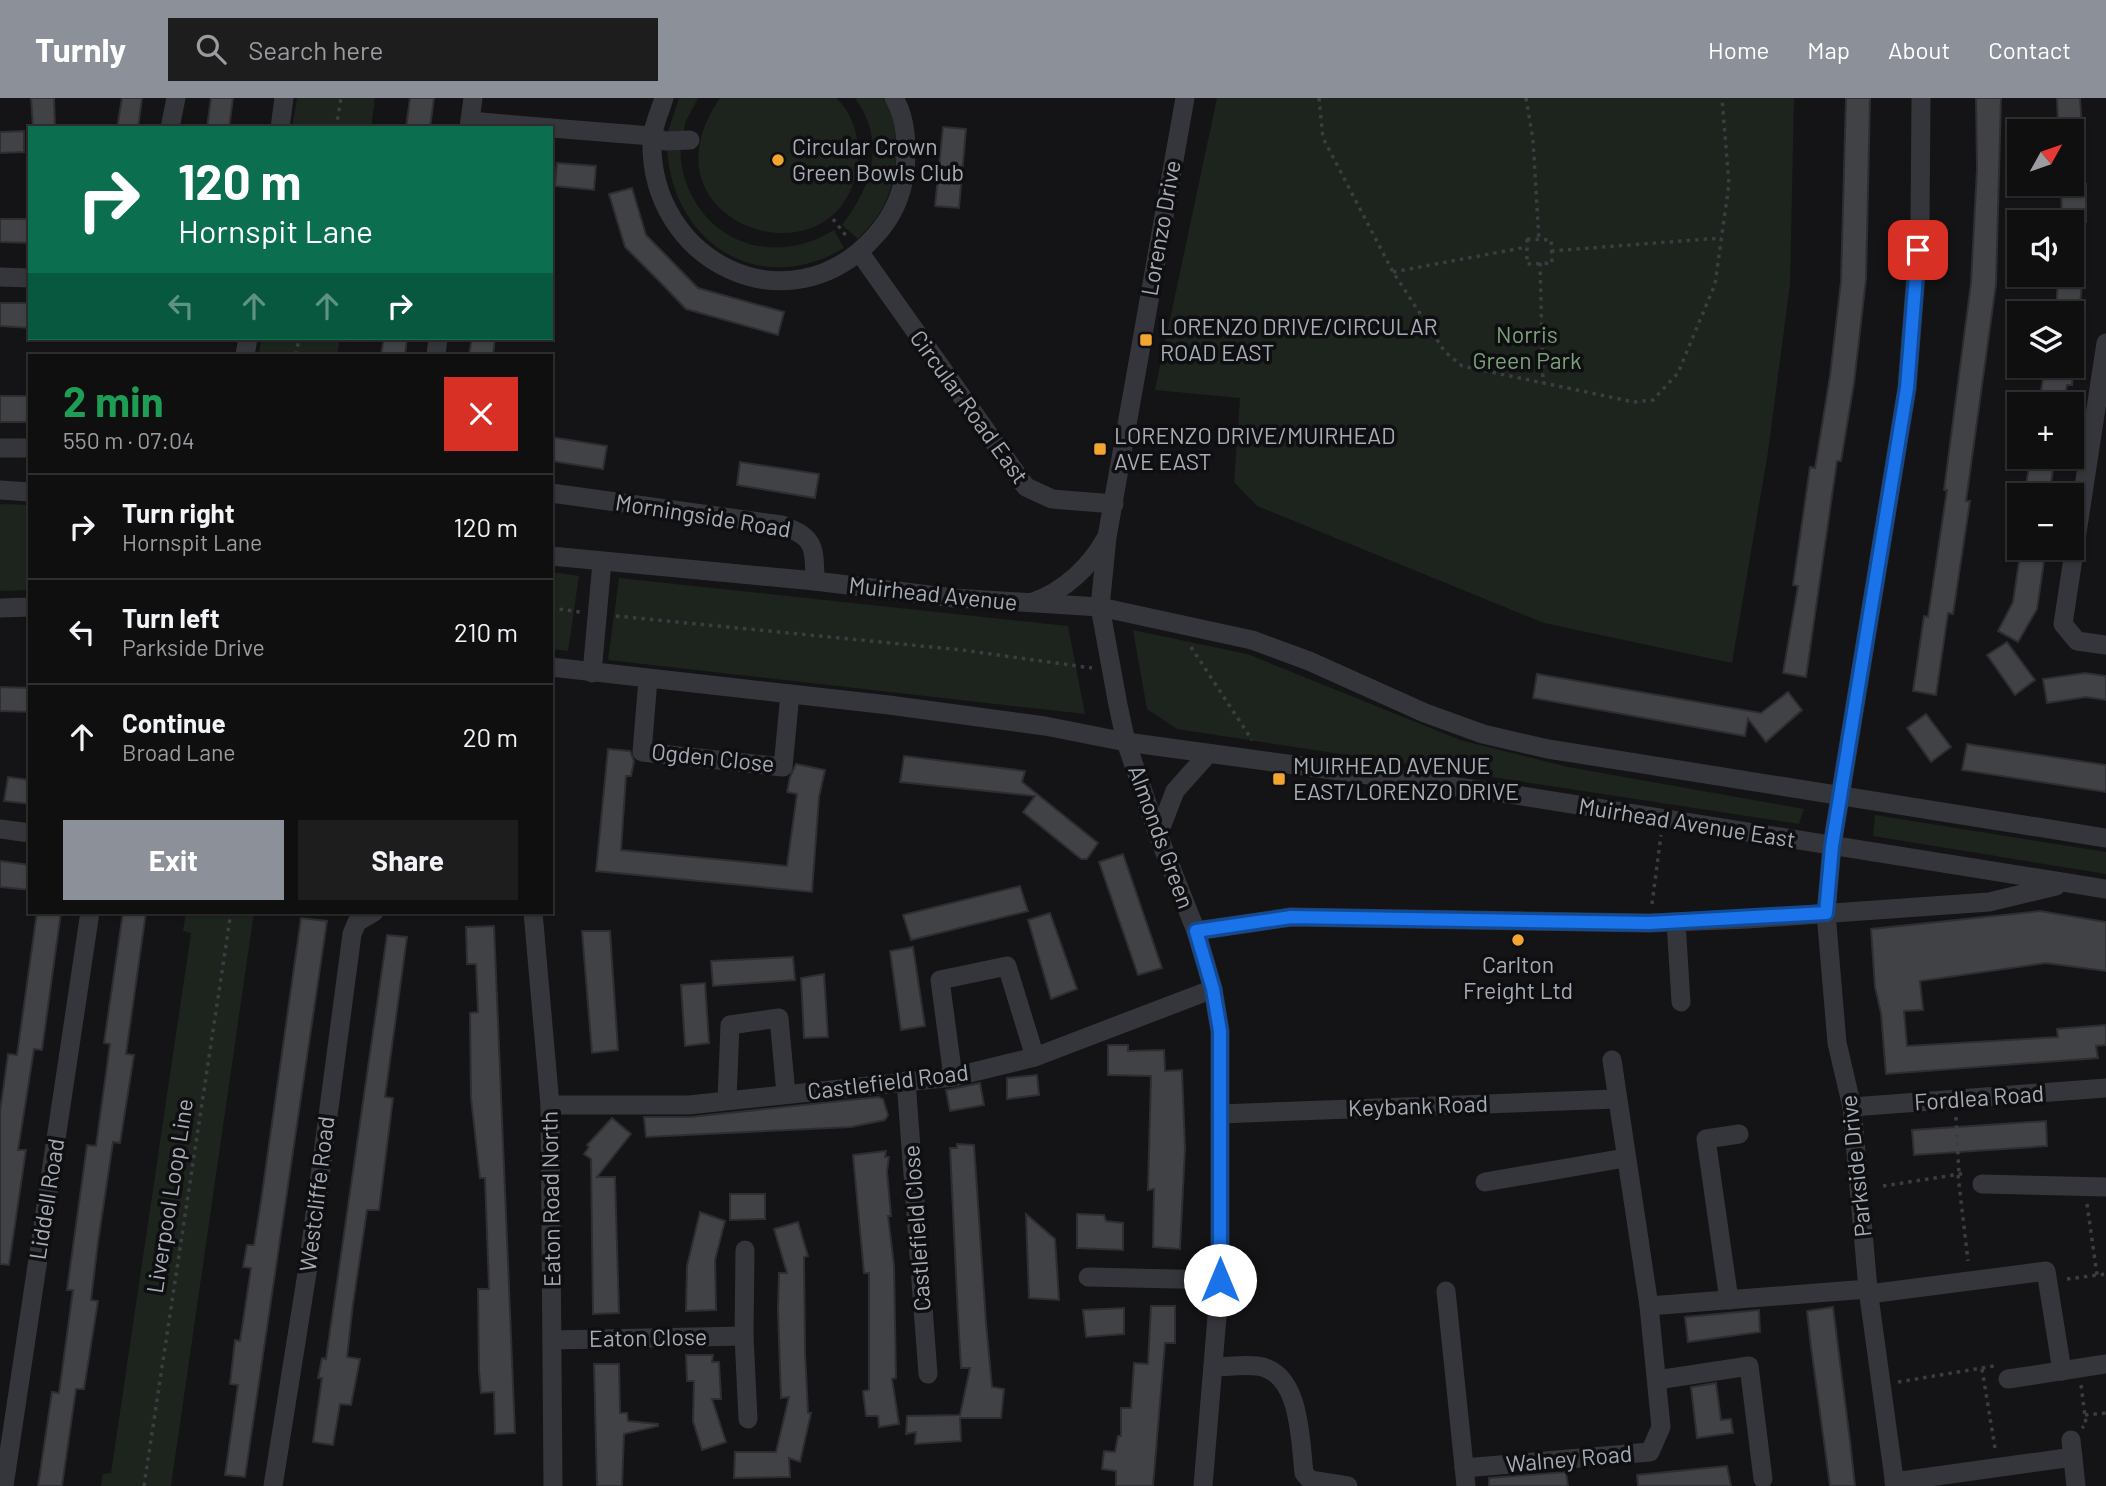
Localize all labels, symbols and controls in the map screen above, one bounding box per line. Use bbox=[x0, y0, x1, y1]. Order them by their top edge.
search box bbox=[168, 18, 658, 81]
text: Turnly bbox=[35, 29, 126, 69]
icon: search bbox=[192, 30, 230, 68]
text: Search here bbox=[248, 34, 383, 65]
text: Home bbox=[1708, 35, 1769, 64]
text: Map bbox=[1807, 35, 1850, 64]
text: About bbox=[1888, 35, 1950, 64]
text: Contact bbox=[1988, 35, 2071, 64]
north arrow bbox=[2007, 119, 2084, 196]
map controls bbox=[2007, 119, 2084, 560]
place label: Circular Crown Green Bowls Club bbox=[792, 132, 964, 186]
text: 120 m bbox=[178, 151, 301, 210]
marker: Circular Crown Green Bowls Club bbox=[770, 152, 786, 168]
icon: right bbox=[63, 154, 154, 245]
street label: Lorenzo Drive bbox=[1134, 158, 1186, 298]
button: sound bbox=[2007, 210, 2084, 287]
text: Hornspit Lane bbox=[178, 211, 373, 249]
pin bbox=[1888, 220, 1948, 280]
icon: arrive bbox=[1899, 231, 1937, 269]
icon: left bbox=[162, 287, 200, 325]
icon: ahead bbox=[235, 287, 273, 325]
icon: ahead bbox=[308, 287, 346, 325]
icon: right bbox=[381, 287, 419, 325]
button: layers bbox=[2007, 301, 2084, 378]
place label: LORENZO DRIVE/CIRCULAR ROAD EAST bbox=[1160, 312, 1438, 366]
park label: Norris Green Park bbox=[1472, 320, 1582, 374]
street label: Circular Road East bbox=[905, 324, 1035, 489]
marker: LORENZO DRIVE/CIRCULAR ROAD EAST bbox=[1138, 332, 1154, 348]
text: 2 min bbox=[63, 375, 164, 425]
button: close bbox=[444, 377, 518, 451]
button: + bbox=[2007, 392, 2084, 469]
place label: LORENZO DRIVE/MUIRHEAD AVE EAST bbox=[1114, 421, 1395, 475]
text: 550 m · 07:04 bbox=[63, 426, 195, 454]
marker: LORENZO DRIVE/MUIRHEAD AVE EAST bbox=[1092, 441, 1108, 457]
button: − bbox=[2007, 483, 2084, 560]
street label: Morningside Road bbox=[613, 487, 793, 543]
text: Turn right bbox=[122, 497, 235, 528]
icon: right bbox=[63, 508, 101, 546]
text: 120 m bbox=[454, 511, 518, 542]
text: Hornspit Lane bbox=[122, 528, 262, 556]
street label: Muirhead Avenue bbox=[847, 570, 1019, 616]
text: Turn left bbox=[122, 602, 220, 633]
icon: left bbox=[63, 613, 101, 651]
text: 210 m bbox=[454, 616, 518, 647]
text: Parkside Drive bbox=[122, 633, 265, 661]
text: Continue bbox=[122, 707, 226, 738]
icon: ahead bbox=[63, 718, 101, 756]
text: 20 m bbox=[463, 721, 518, 752]
street label: Ogden Close bbox=[650, 737, 776, 777]
text: Broad Lane bbox=[122, 738, 235, 766]
place label: MUIRHEAD AVENUE EAST/LORENZO DRIVE bbox=[1293, 751, 1519, 805]
street label: Almonds Green bbox=[1123, 761, 1201, 912]
marker: MUIRHEAD AVENUE EAST/LORENZO DRIVE bbox=[1271, 771, 1287, 787]
street label: Muirhead Avenue East bbox=[1577, 791, 1798, 853]
button: Exit bbox=[63, 820, 284, 900]
button: Share bbox=[298, 820, 518, 900]
marker: Carlton Freight Ltd bbox=[1510, 932, 1526, 948]
place label: Carlton Freight Ltd bbox=[1463, 950, 1573, 1004]
street label: Castlefield Road bbox=[806, 1057, 970, 1105]
street label: Fordlea Road bbox=[1913, 1078, 2045, 1116]
street label: Keybank Road bbox=[1348, 1089, 1488, 1121]
street label: Parkside Drive bbox=[1834, 1094, 1876, 1239]
street label: Liverpool Loop Line bbox=[140, 1097, 198, 1295]
street label: Eaton Road North bbox=[534, 1111, 566, 1287]
street label: Westcliffe Road bbox=[293, 1115, 339, 1273]
street label: Liddell Road bbox=[23, 1136, 69, 1261]
street label: Castlefield Close bbox=[896, 1144, 936, 1312]
position arrow bbox=[1183, 1243, 1257, 1317]
street label: Eaton Close bbox=[589, 1322, 707, 1352]
street label: Walney Road bbox=[1505, 1439, 1633, 1477]

